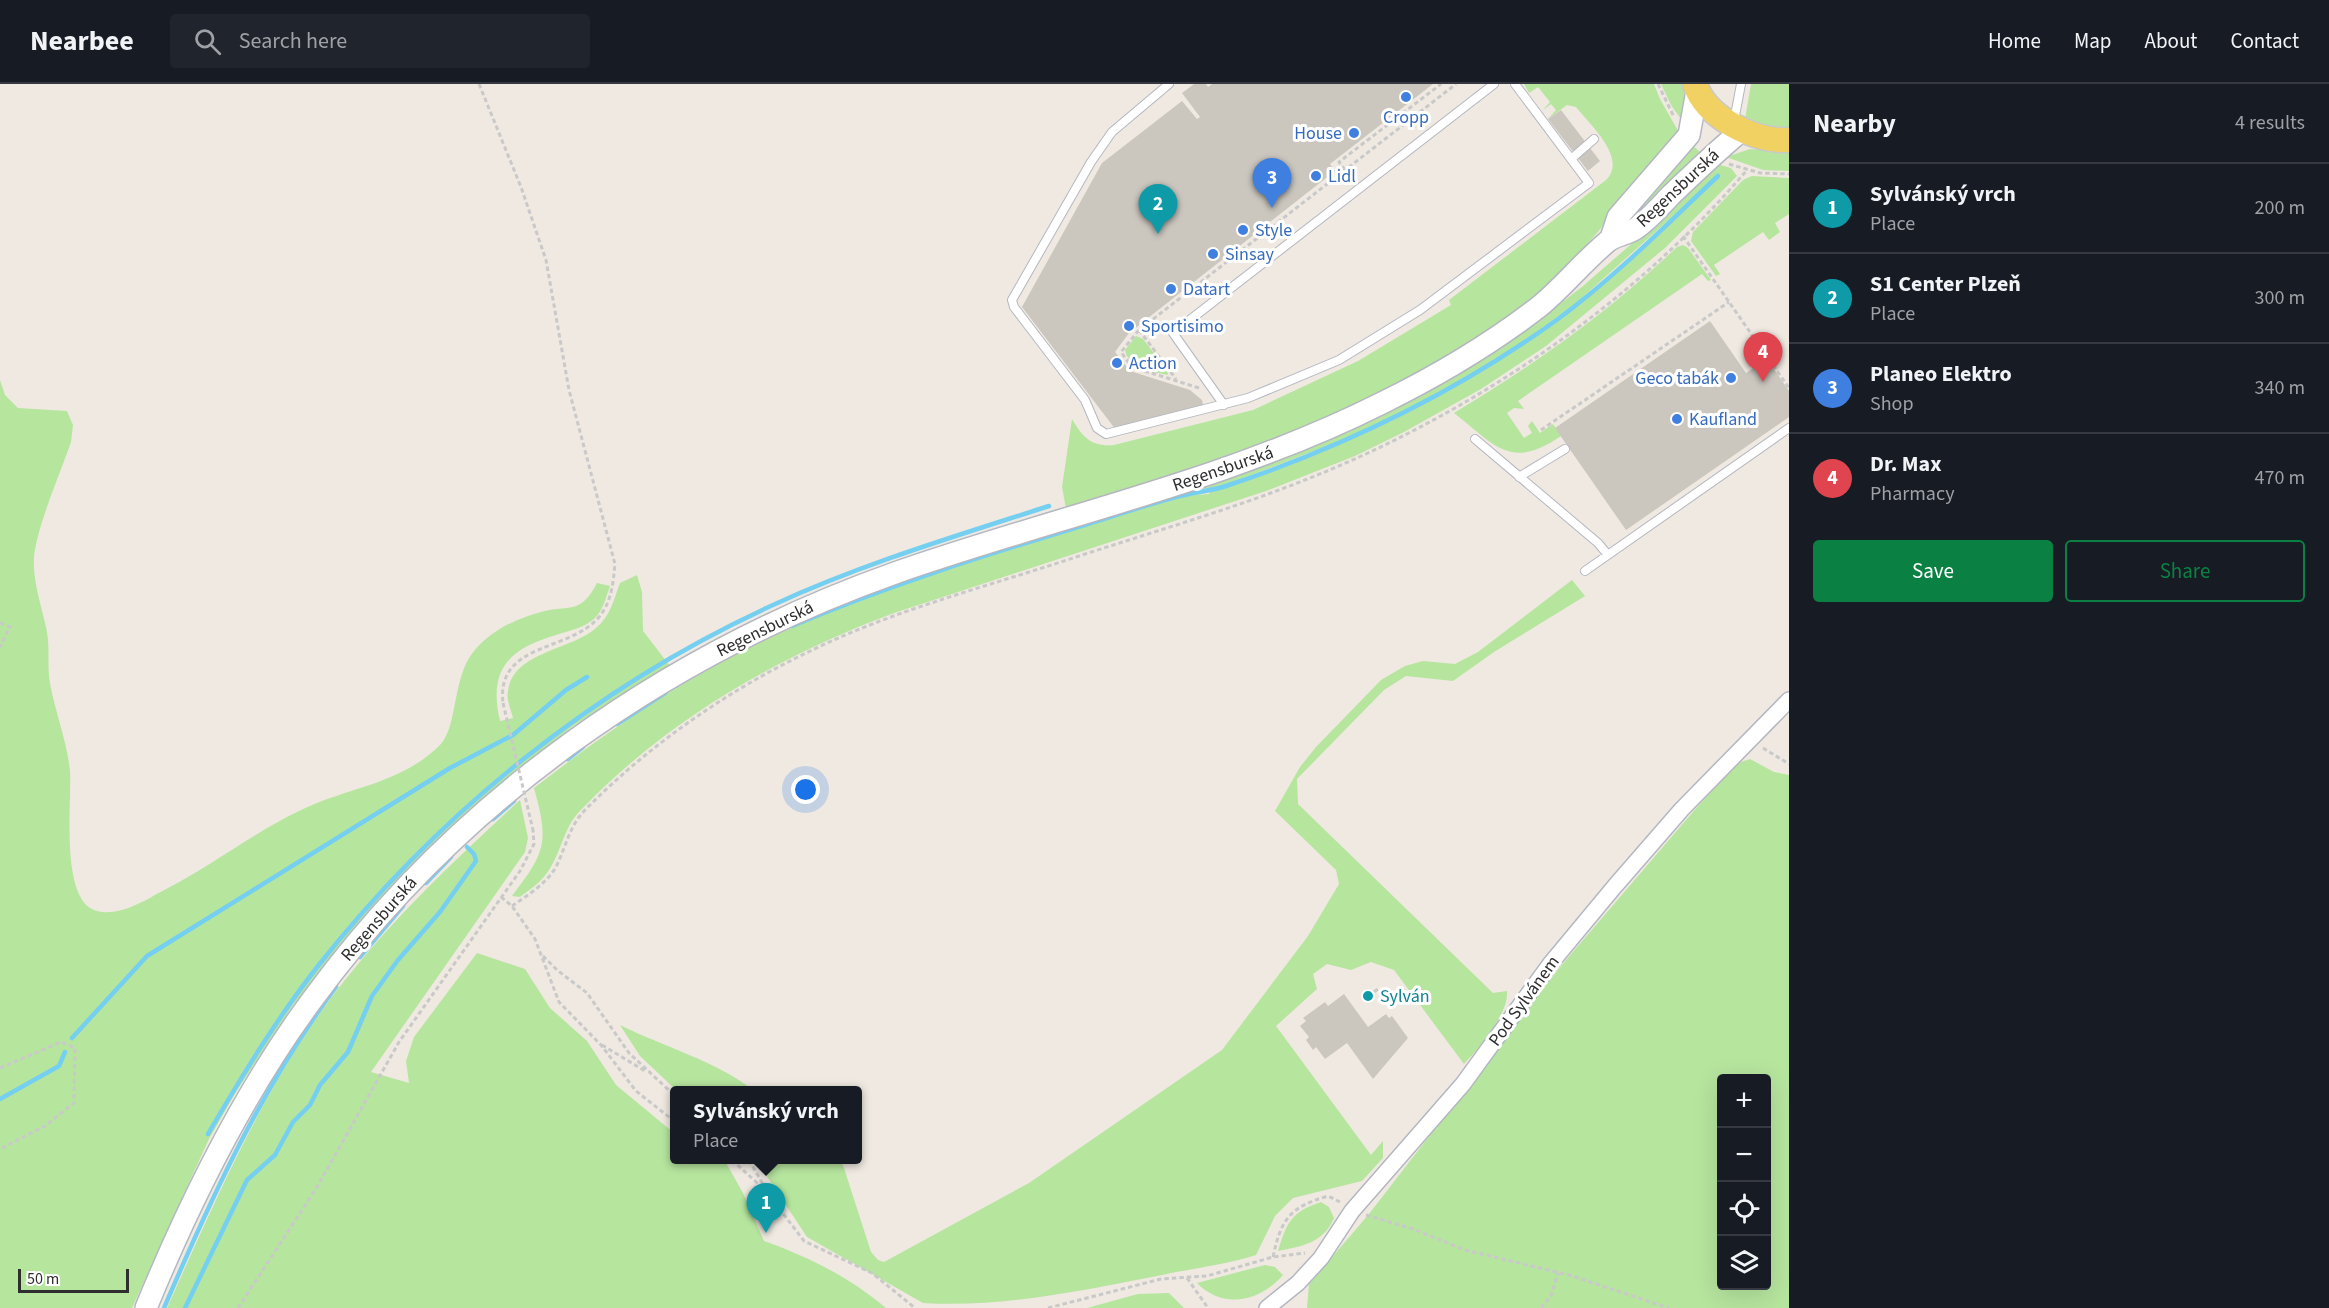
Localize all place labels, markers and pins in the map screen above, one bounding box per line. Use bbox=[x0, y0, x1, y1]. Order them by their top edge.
marker: Cropp bbox=[1399, 90, 1413, 104]
place label: Cropp bbox=[1383, 105, 1429, 130]
place label: House bbox=[1294, 121, 1342, 146]
marker: House bbox=[1347, 126, 1361, 140]
pin: 3 bbox=[1252, 158, 1292, 208]
place label: Lidl bbox=[1328, 164, 1356, 189]
marker: Lidl bbox=[1309, 169, 1323, 183]
pin: 2 bbox=[1138, 184, 1178, 234]
place label: Style bbox=[1255, 218, 1292, 243]
marker: Style bbox=[1236, 223, 1250, 237]
place label: Sinsay bbox=[1225, 242, 1274, 267]
marker: Sinsay bbox=[1206, 247, 1220, 261]
place label: Datart bbox=[1183, 277, 1230, 302]
marker: Datart bbox=[1164, 282, 1178, 296]
place label: Sportisimo bbox=[1141, 314, 1224, 339]
marker: Sportisimo bbox=[1122, 319, 1136, 333]
pin: 4 bbox=[1744, 332, 1782, 382]
place label: Action bbox=[1129, 351, 1177, 376]
marker: Action bbox=[1110, 356, 1124, 370]
place label: Geco tabák bbox=[1635, 366, 1719, 391]
marker: Geco tabák bbox=[1724, 371, 1738, 385]
place label: Kaufland bbox=[1689, 407, 1757, 432]
marker: Kaufland bbox=[1670, 412, 1684, 426]
place label: Sylván bbox=[1380, 984, 1430, 1009]
marker: Sylván bbox=[1361, 989, 1375, 1003]
pin: 1 bbox=[746, 1184, 786, 1233]

